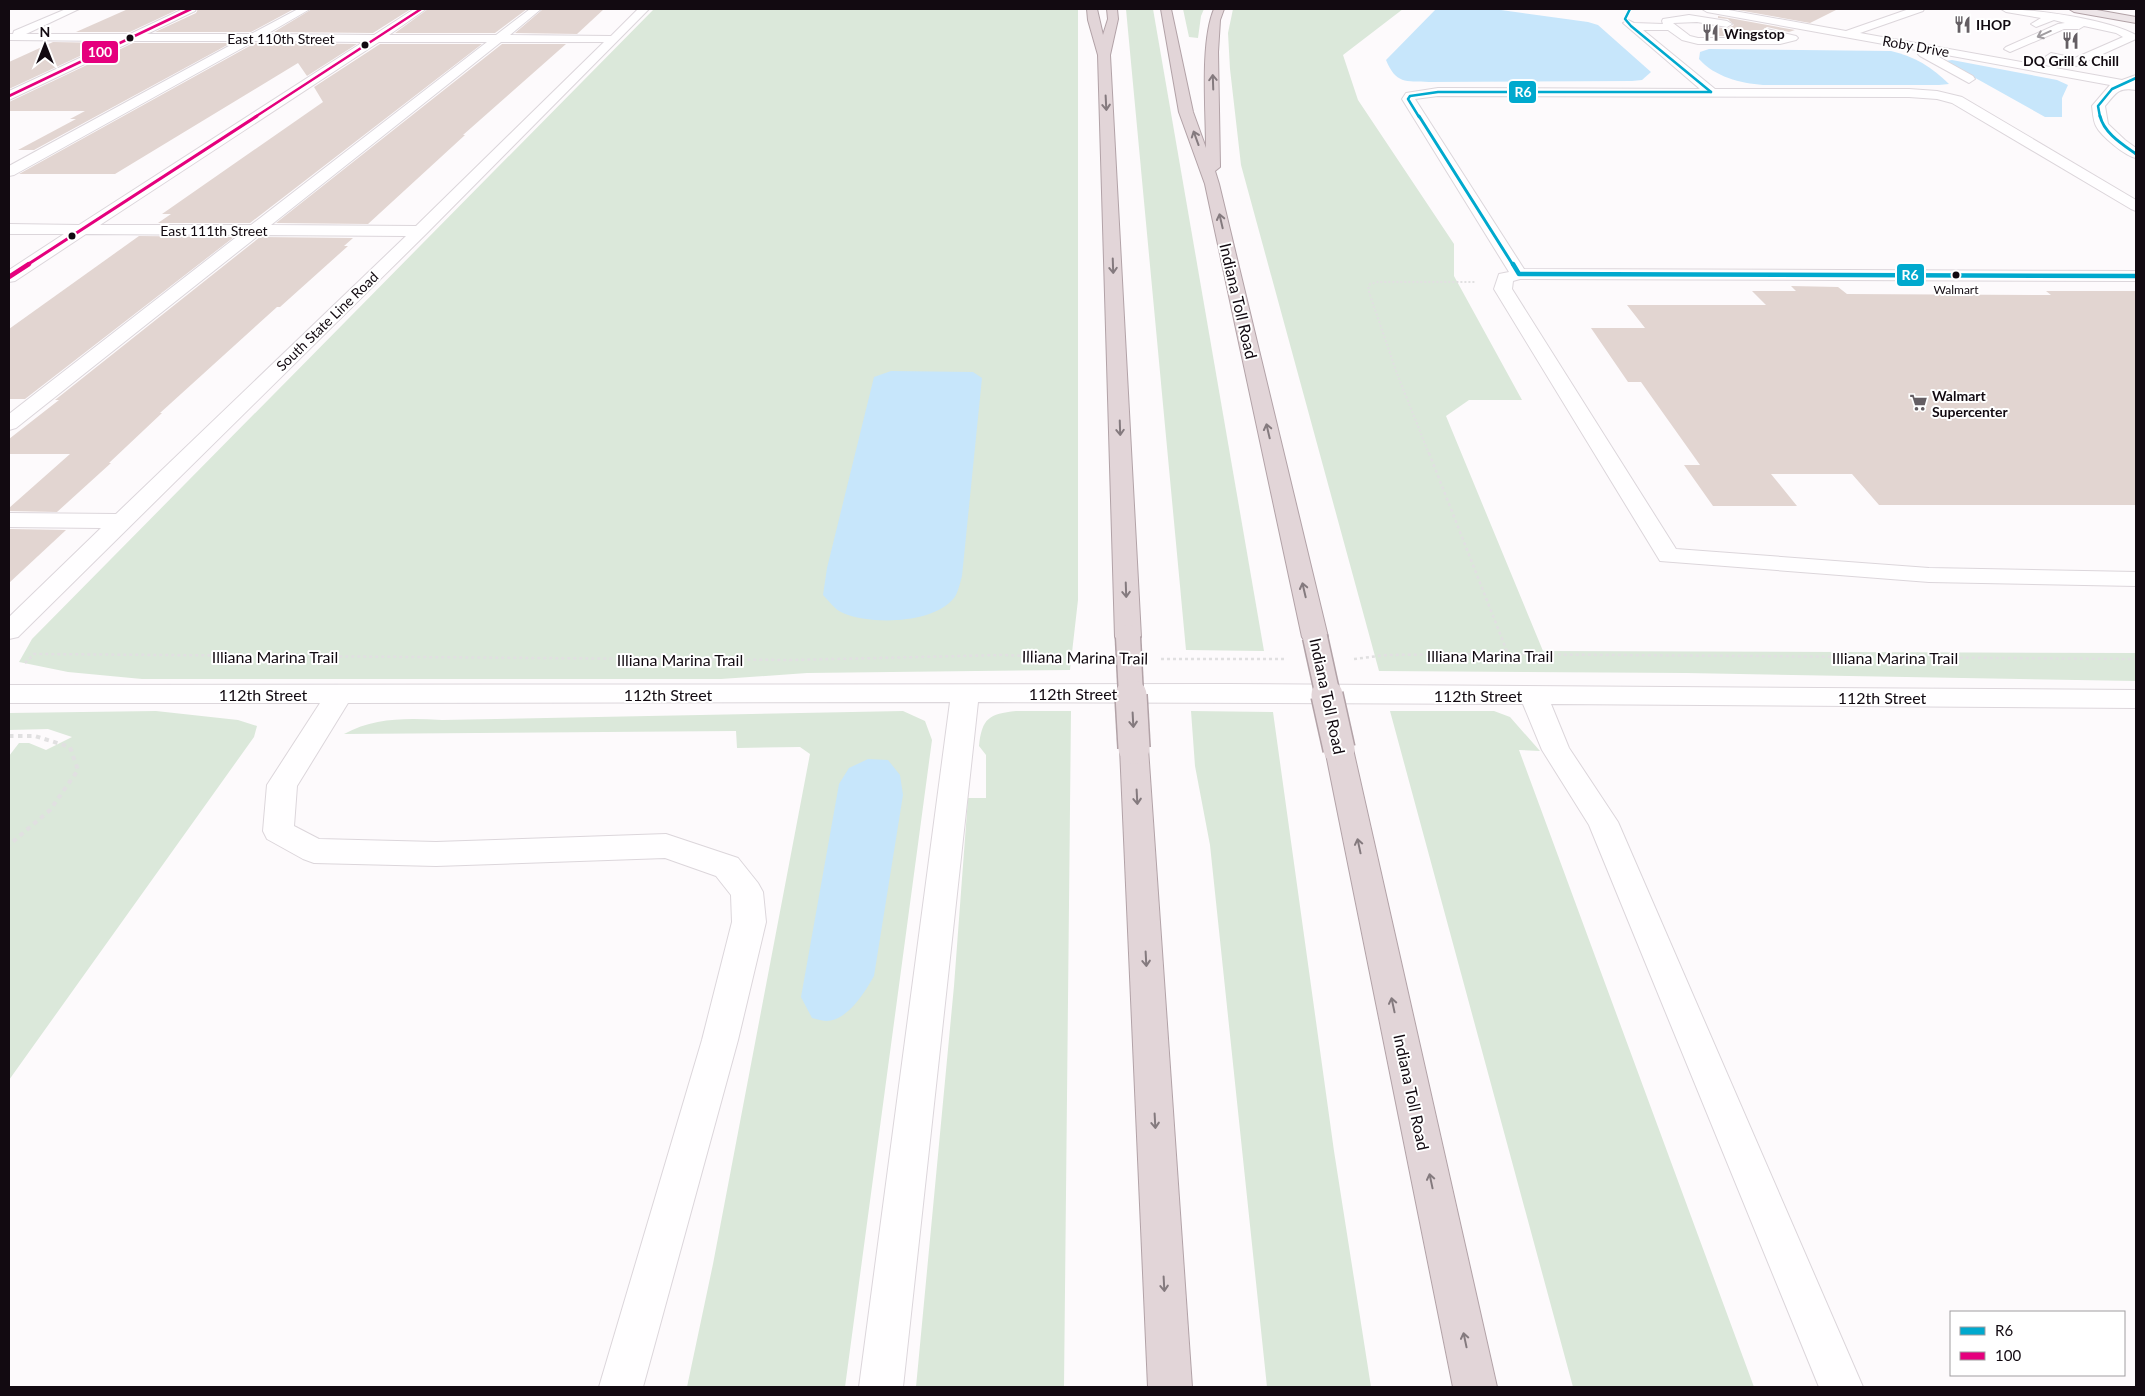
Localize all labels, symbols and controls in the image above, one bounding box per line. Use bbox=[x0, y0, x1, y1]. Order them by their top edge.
restaurant icon: IHOP bbox=[1952, 14, 1972, 34]
place label: IHOP bbox=[1976, 16, 2011, 33]
north arrow bbox=[20, 20, 70, 70]
text: N bbox=[40, 23, 50, 40]
restaurant icon: Wingstop bbox=[1700, 23, 1720, 43]
place label: Wingstop bbox=[1724, 25, 1785, 42]
one-way arrow bbox=[2037, 29, 2052, 39]
street label: East 110th Street bbox=[227, 30, 335, 47]
restaurant icon: DQ Grill & Chill bbox=[2061, 30, 2081, 50]
street label: Roby Drive bbox=[1881, 32, 1951, 60]
unlabelled marker bbox=[125, 33, 135, 43]
line badge: 100 bbox=[81, 40, 119, 64]
unlabelled marker bbox=[360, 40, 370, 50]
text: 100 bbox=[88, 43, 112, 60]
place label: DQ Grill & Chill bbox=[2023, 52, 2119, 69]
one-way arrow bbox=[1208, 75, 1218, 91]
line badge: R6 bbox=[1508, 80, 1537, 104]
text: R6 bbox=[1514, 83, 1532, 100]
one-way arrow bbox=[1102, 95, 1111, 111]
one-way arrow bbox=[1191, 131, 1200, 146]
one-way arrow bbox=[1216, 214, 1225, 230]
street label: East 111th Street bbox=[160, 222, 268, 239]
unlabelled marker bbox=[67, 231, 77, 241]
street label: Indiana Toll Road bbox=[1216, 241, 1262, 361]
one-way arrow bbox=[1109, 257, 1118, 273]
line badge: R6 bbox=[1896, 263, 1925, 287]
text: R6 bbox=[1901, 266, 1919, 283]
street label: South State Line Road bbox=[272, 268, 382, 374]
marker: Walmart bbox=[1951, 270, 1961, 280]
place label: Walmart bbox=[1933, 282, 1979, 297]
place label: Walmart Supercenter bbox=[1932, 387, 2008, 420]
supermarket icon: Walmart Supercenter bbox=[1908, 393, 1928, 413]
one-way arrow bbox=[1115, 420, 1125, 436]
one-way arrow bbox=[1263, 424, 1272, 440]
one-way arrow bbox=[1122, 582, 1131, 598]
one-way arrow bbox=[1299, 582, 1308, 598]
street label: Indiana Toll Road bbox=[1306, 636, 1350, 756]
street label: Illiana Marina Trail bbox=[1022, 646, 1148, 668]
street label: Illiana Marina Trail bbox=[1427, 646, 1553, 665]
street label: Illiana Marina Trail bbox=[212, 647, 338, 666]
street label: Illiana Marina Trail bbox=[1832, 648, 1958, 667]
street label: Illiana Marina Trail bbox=[617, 650, 743, 669]
street label: 112th Street bbox=[1029, 684, 1118, 703]
street label: 112th Street bbox=[219, 685, 308, 704]
street label: 112th Street bbox=[624, 685, 713, 704]
street label: 112th Street bbox=[1434, 686, 1523, 705]
street label: 112th Street bbox=[1838, 688, 1927, 707]
one-way arrow bbox=[1128, 712, 1137, 728]
one-way arrow bbox=[1132, 789, 1141, 805]
one-way arrow bbox=[1354, 838, 1364, 854]
one-way arrow bbox=[1141, 950, 1151, 967]
one-way arrow bbox=[1388, 997, 1398, 1013]
street label: Indiana Toll Road bbox=[1390, 1032, 1434, 1152]
one-way arrow bbox=[1151, 1113, 1160, 1129]
one-way arrow bbox=[1426, 1173, 1435, 1189]
one-way arrow bbox=[1160, 1275, 1169, 1291]
legend bbox=[1950, 1311, 2125, 1376]
text: R6 bbox=[1995, 1321, 2013, 1339]
one-way arrow bbox=[1460, 1332, 1469, 1348]
text: 100 bbox=[1995, 1346, 2021, 1364]

